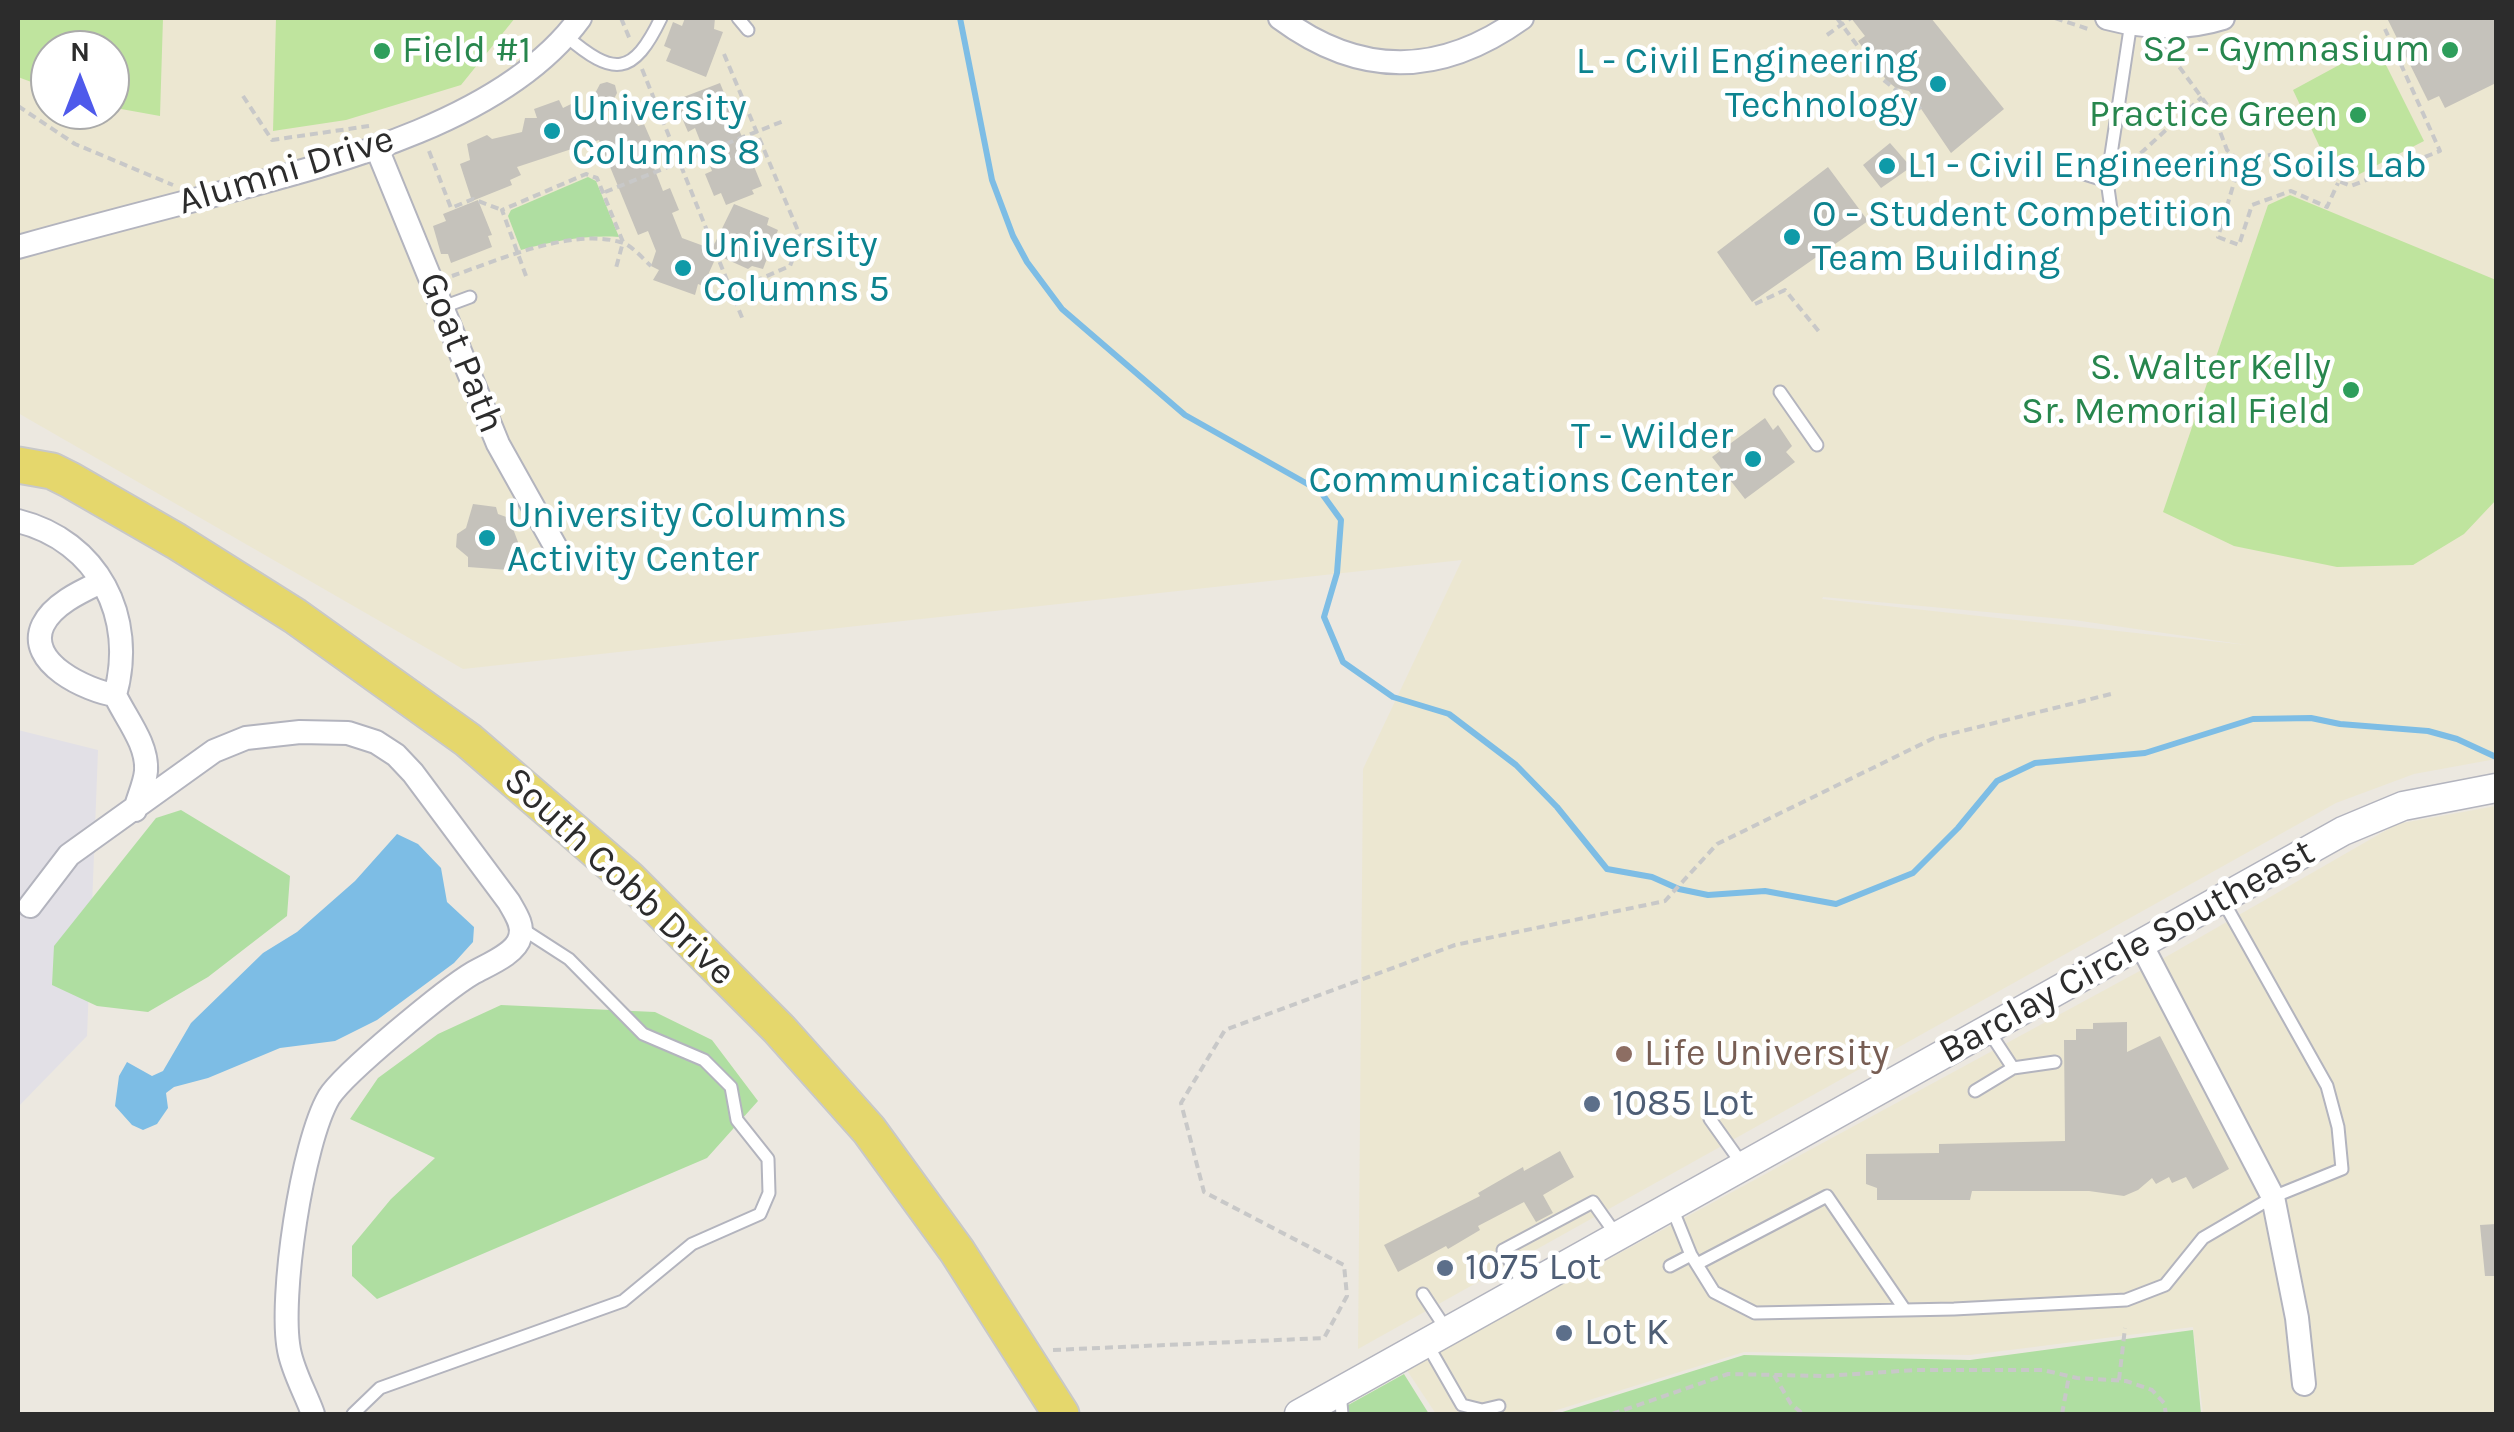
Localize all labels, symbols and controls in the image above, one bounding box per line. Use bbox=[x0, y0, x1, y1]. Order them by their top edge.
place label: S2 - Gymnasium bbox=[2142, 27, 2430, 73]
place label: Field #1 bbox=[402, 28, 531, 74]
north arrow bbox=[30, 30, 130, 130]
text: N bbox=[70, 35, 90, 68]
place label: L - Civil Engineering Technology bbox=[1576, 39, 1918, 128]
marker: S2 - Gymnasium bbox=[2439, 39, 2461, 61]
marker: Field #1 bbox=[371, 40, 393, 62]
marker: L - Civil Engineering Technology bbox=[1927, 73, 1949, 95]
place label: University Columns 8 bbox=[572, 86, 761, 175]
place label: Practice Green bbox=[2089, 92, 2338, 138]
marker: Practice Green bbox=[2347, 104, 2369, 126]
street label: Alumni Drive bbox=[173, 117, 399, 225]
marker: University Columns 8 bbox=[541, 120, 563, 142]
place label: L1 - Civil Engineering Soils Lab bbox=[1907, 143, 2427, 189]
marker: L1 - Civil Engineering Soils Lab bbox=[1876, 155, 1898, 177]
place label: O - Student Competition Team Building bbox=[1812, 192, 2233, 282]
place label: University Columns 5 bbox=[703, 223, 890, 312]
marker: O - Student Competition Team Building bbox=[1781, 226, 1803, 248]
marker: University Columns 5 bbox=[672, 257, 694, 279]
street label: Goat Path bbox=[408, 266, 514, 440]
place label: S. Walter Kelly Sr. Memorial Field bbox=[2021, 345, 2331, 434]
marker: S. Walter Kelly Sr. Memorial Field bbox=[2340, 379, 2362, 401]
place label: T - Wilder Communications Center bbox=[1308, 414, 1733, 504]
marker: T - Wilder Communications Center bbox=[1742, 448, 1764, 470]
place label: University Columns Activity Center bbox=[507, 493, 847, 582]
marker: University Columns Activity Center bbox=[476, 527, 498, 549]
street label: South Cobb Drive bbox=[494, 758, 744, 996]
street label: Barclay Circle Southeast bbox=[1931, 830, 2323, 1074]
place label: Life University bbox=[1644, 1031, 1889, 1077]
marker: Life University bbox=[1613, 1043, 1635, 1065]
place label: 1085 Lot bbox=[1612, 1081, 1754, 1127]
marker: 1085 Lot bbox=[1581, 1093, 1603, 1115]
place label: 1075 Lot bbox=[1465, 1245, 1601, 1291]
marker: 1075 Lot bbox=[1434, 1257, 1456, 1279]
place label: Lot K bbox=[1584, 1310, 1669, 1356]
marker: Lot K bbox=[1553, 1322, 1575, 1344]

